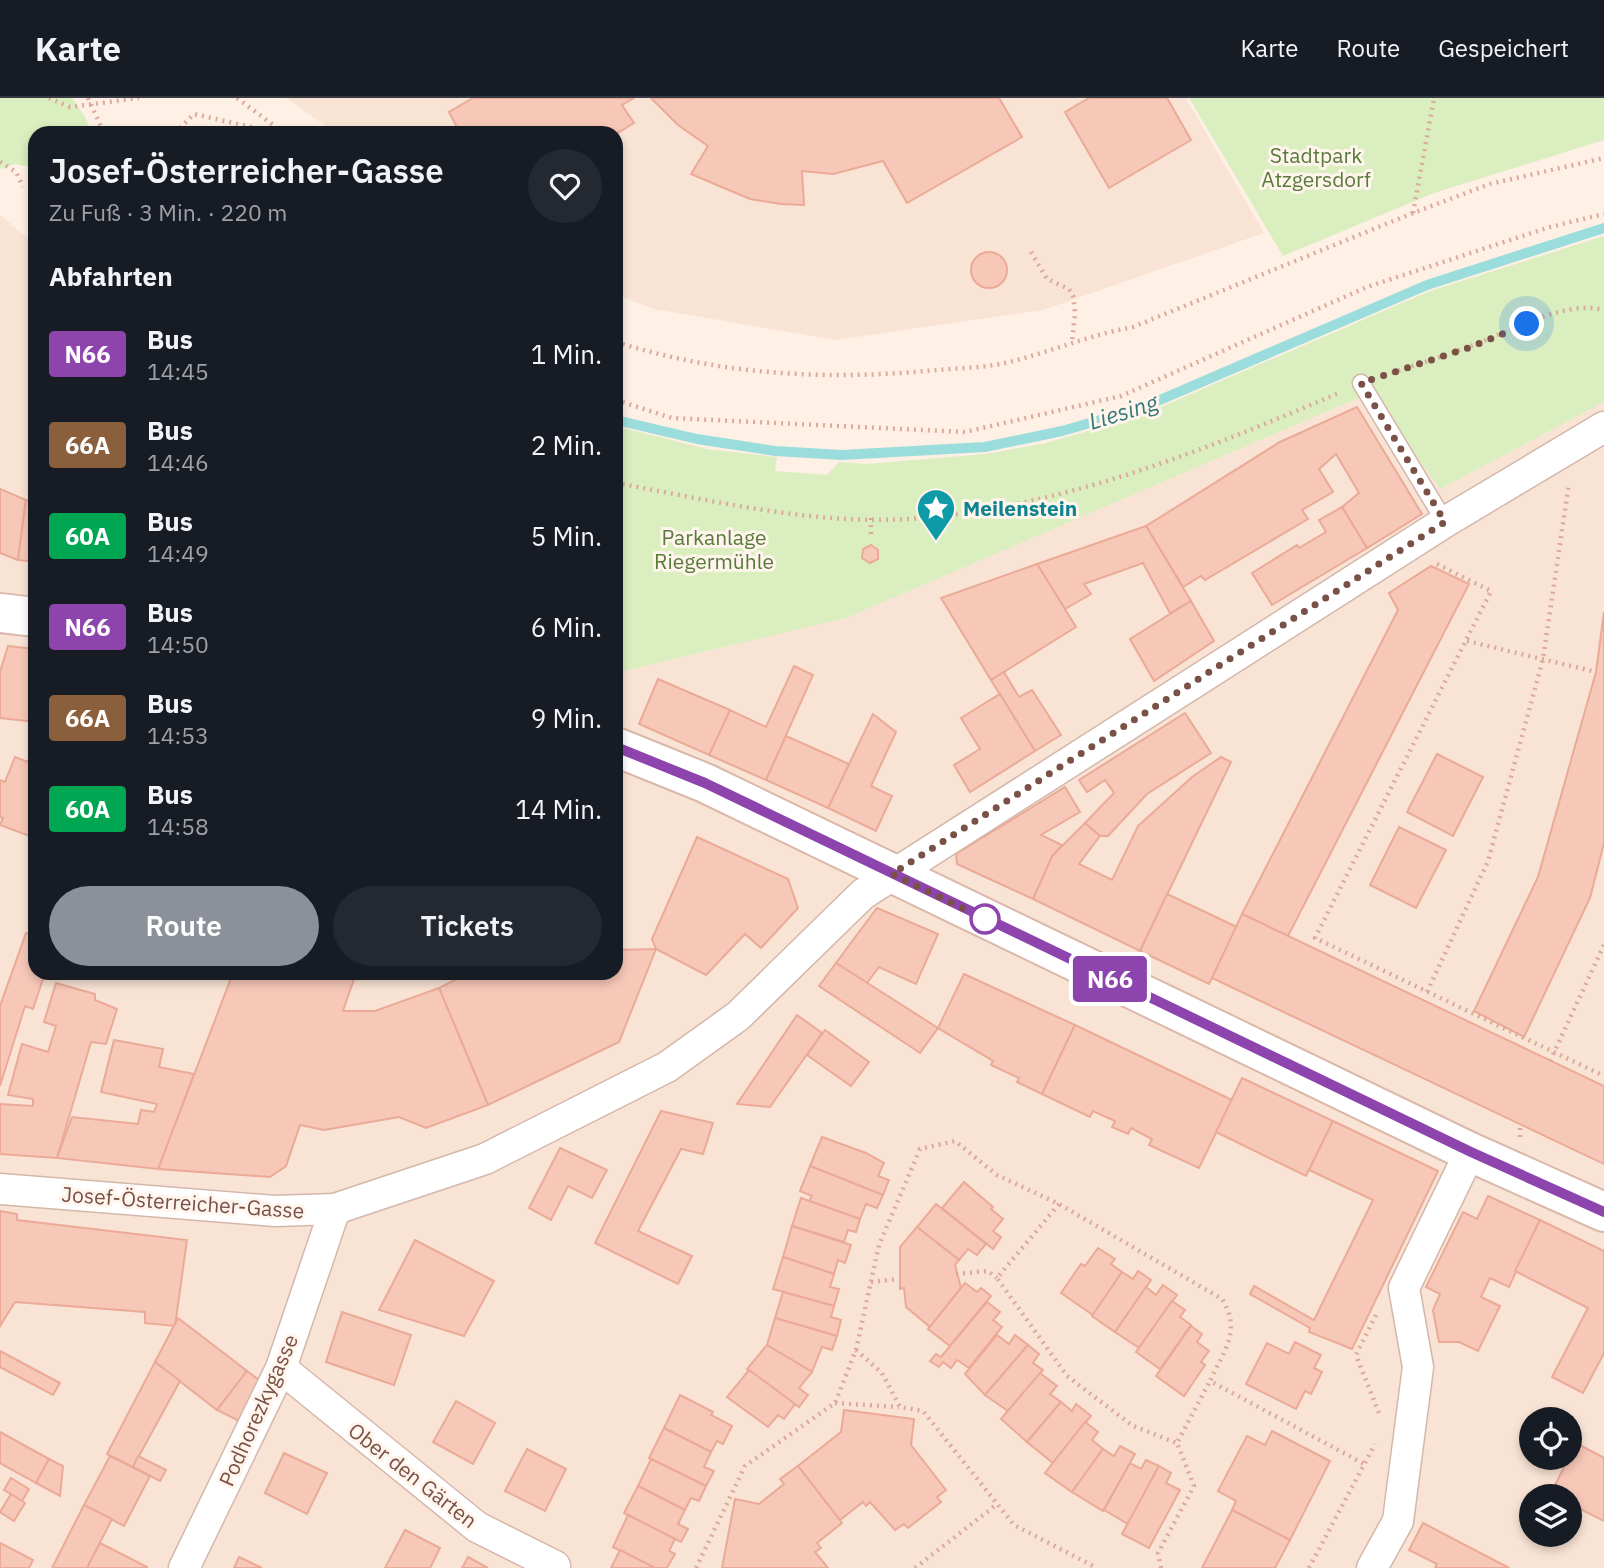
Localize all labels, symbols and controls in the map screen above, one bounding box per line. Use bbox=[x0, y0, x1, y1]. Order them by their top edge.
text: Karte bbox=[35, 27, 121, 70]
text: Karte bbox=[1240, 32, 1299, 64]
text: Route bbox=[1337, 32, 1400, 64]
text: Gespeichert bbox=[1438, 32, 1569, 64]
park label: Stadtpark Atzgersdorf bbox=[1261, 141, 1371, 193]
text: Josef-Österreicher-Gasse bbox=[49, 149, 444, 192]
button: heart bbox=[528, 149, 602, 223]
text: Zu Fuß · 3 Min. · 220 m bbox=[49, 197, 287, 227]
text: Abfahrten bbox=[49, 259, 173, 293]
your location bbox=[1509, 306, 1544, 341]
text: Bus bbox=[147, 322, 193, 356]
text: 1 Min. bbox=[531, 337, 602, 371]
text: N66 bbox=[64, 338, 111, 370]
text: 14:45 bbox=[147, 356, 209, 386]
water label: Liesing bbox=[1085, 386, 1162, 436]
text: Bus bbox=[147, 413, 193, 447]
text: 2 Min. bbox=[531, 428, 602, 462]
text: 66A bbox=[65, 429, 110, 461]
text: 14:46 bbox=[147, 447, 209, 477]
place icon: Meilenstein bbox=[915, 487, 957, 542]
place label: Meilenstein bbox=[963, 494, 1077, 522]
text: Bus bbox=[147, 504, 193, 538]
text: 5 Min. bbox=[531, 519, 602, 553]
text: 60A bbox=[65, 520, 110, 552]
park label: Parkanlage Riegermühle bbox=[654, 523, 774, 575]
text: 14:49 bbox=[147, 538, 209, 568]
text: Bus bbox=[147, 595, 193, 629]
text: 6 Min. bbox=[531, 610, 602, 644]
text: N66 bbox=[64, 611, 111, 643]
text: 14:50 bbox=[147, 629, 209, 659]
text: Bus bbox=[147, 686, 193, 720]
text: 9 Min. bbox=[531, 701, 602, 735]
text: 66A bbox=[65, 702, 110, 734]
text: 14:53 bbox=[147, 720, 209, 750]
text: Bus bbox=[147, 777, 193, 811]
text: 14 Min. bbox=[515, 792, 602, 826]
text: 60A bbox=[65, 793, 110, 825]
text: 14:58 bbox=[147, 811, 209, 841]
button: Route bbox=[49, 886, 319, 966]
button: Tickets bbox=[333, 886, 602, 966]
unlabelled marker bbox=[970, 904, 1000, 934]
line badge: N66 bbox=[1070, 956, 1150, 1002]
text: N66 bbox=[1087, 963, 1133, 995]
street label: Josef-Österreicher-Gasse bbox=[61, 1180, 305, 1224]
street label: Podhorezkygasse bbox=[212, 1330, 304, 1490]
map controls bbox=[1519, 1407, 1582, 1547]
button: locate bbox=[1519, 1407, 1582, 1470]
street label: Ober den Gärten bbox=[343, 1416, 483, 1534]
button: layers bbox=[1519, 1484, 1582, 1547]

